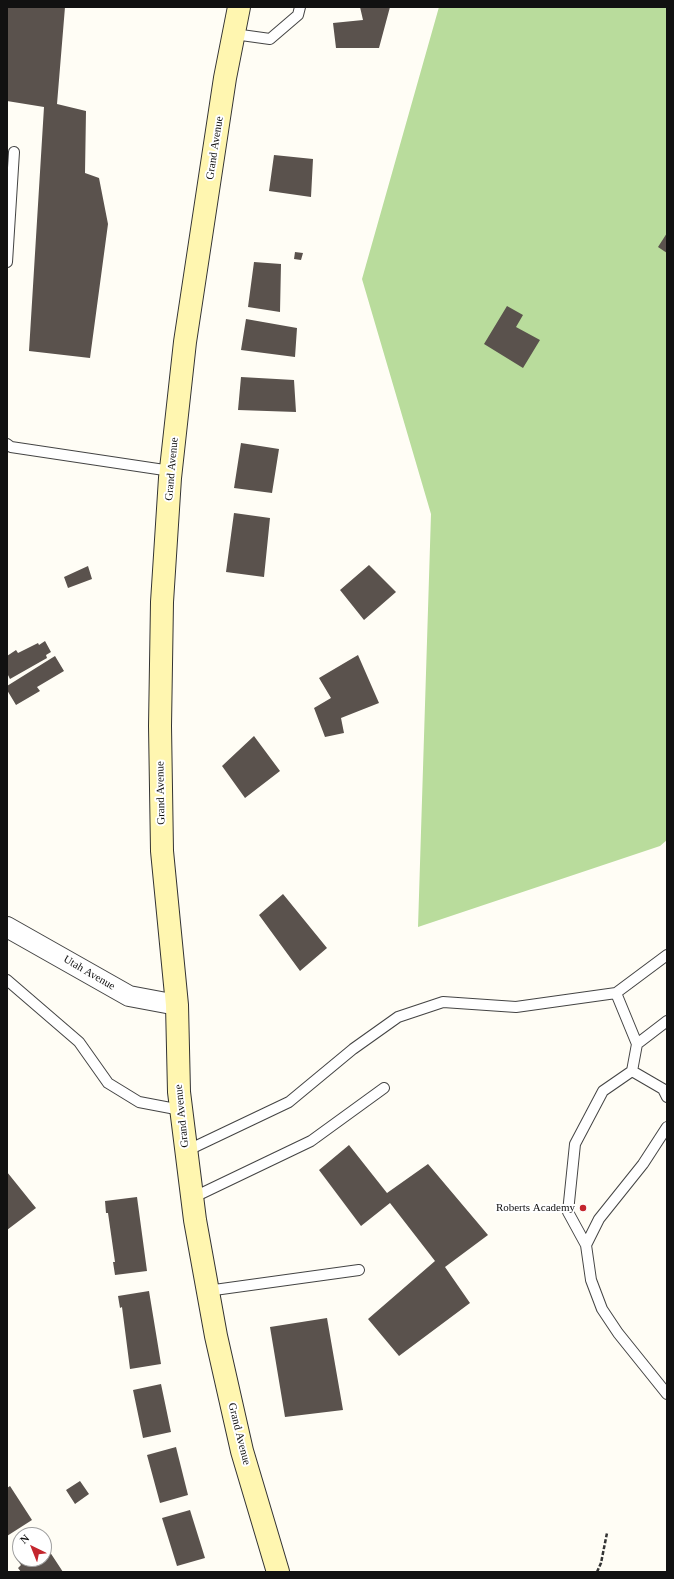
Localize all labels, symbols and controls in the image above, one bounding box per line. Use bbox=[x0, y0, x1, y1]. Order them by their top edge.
street label: Grand Avenue bbox=[204, 116, 226, 180]
street label: Grand Avenue bbox=[163, 437, 181, 501]
street label: Grand Avenue bbox=[154, 761, 168, 825]
street label: Utah Avenue bbox=[61, 953, 117, 993]
street label: Grand Avenue bbox=[172, 1084, 192, 1148]
place label: Roberts Academy bbox=[496, 1201, 575, 1215]
marker: Roberts Academy bbox=[578, 1203, 588, 1213]
street label: Grand Avenue bbox=[225, 1402, 253, 1466]
north arrow bbox=[12, 1527, 52, 1567]
text: N bbox=[17, 1532, 31, 1546]

